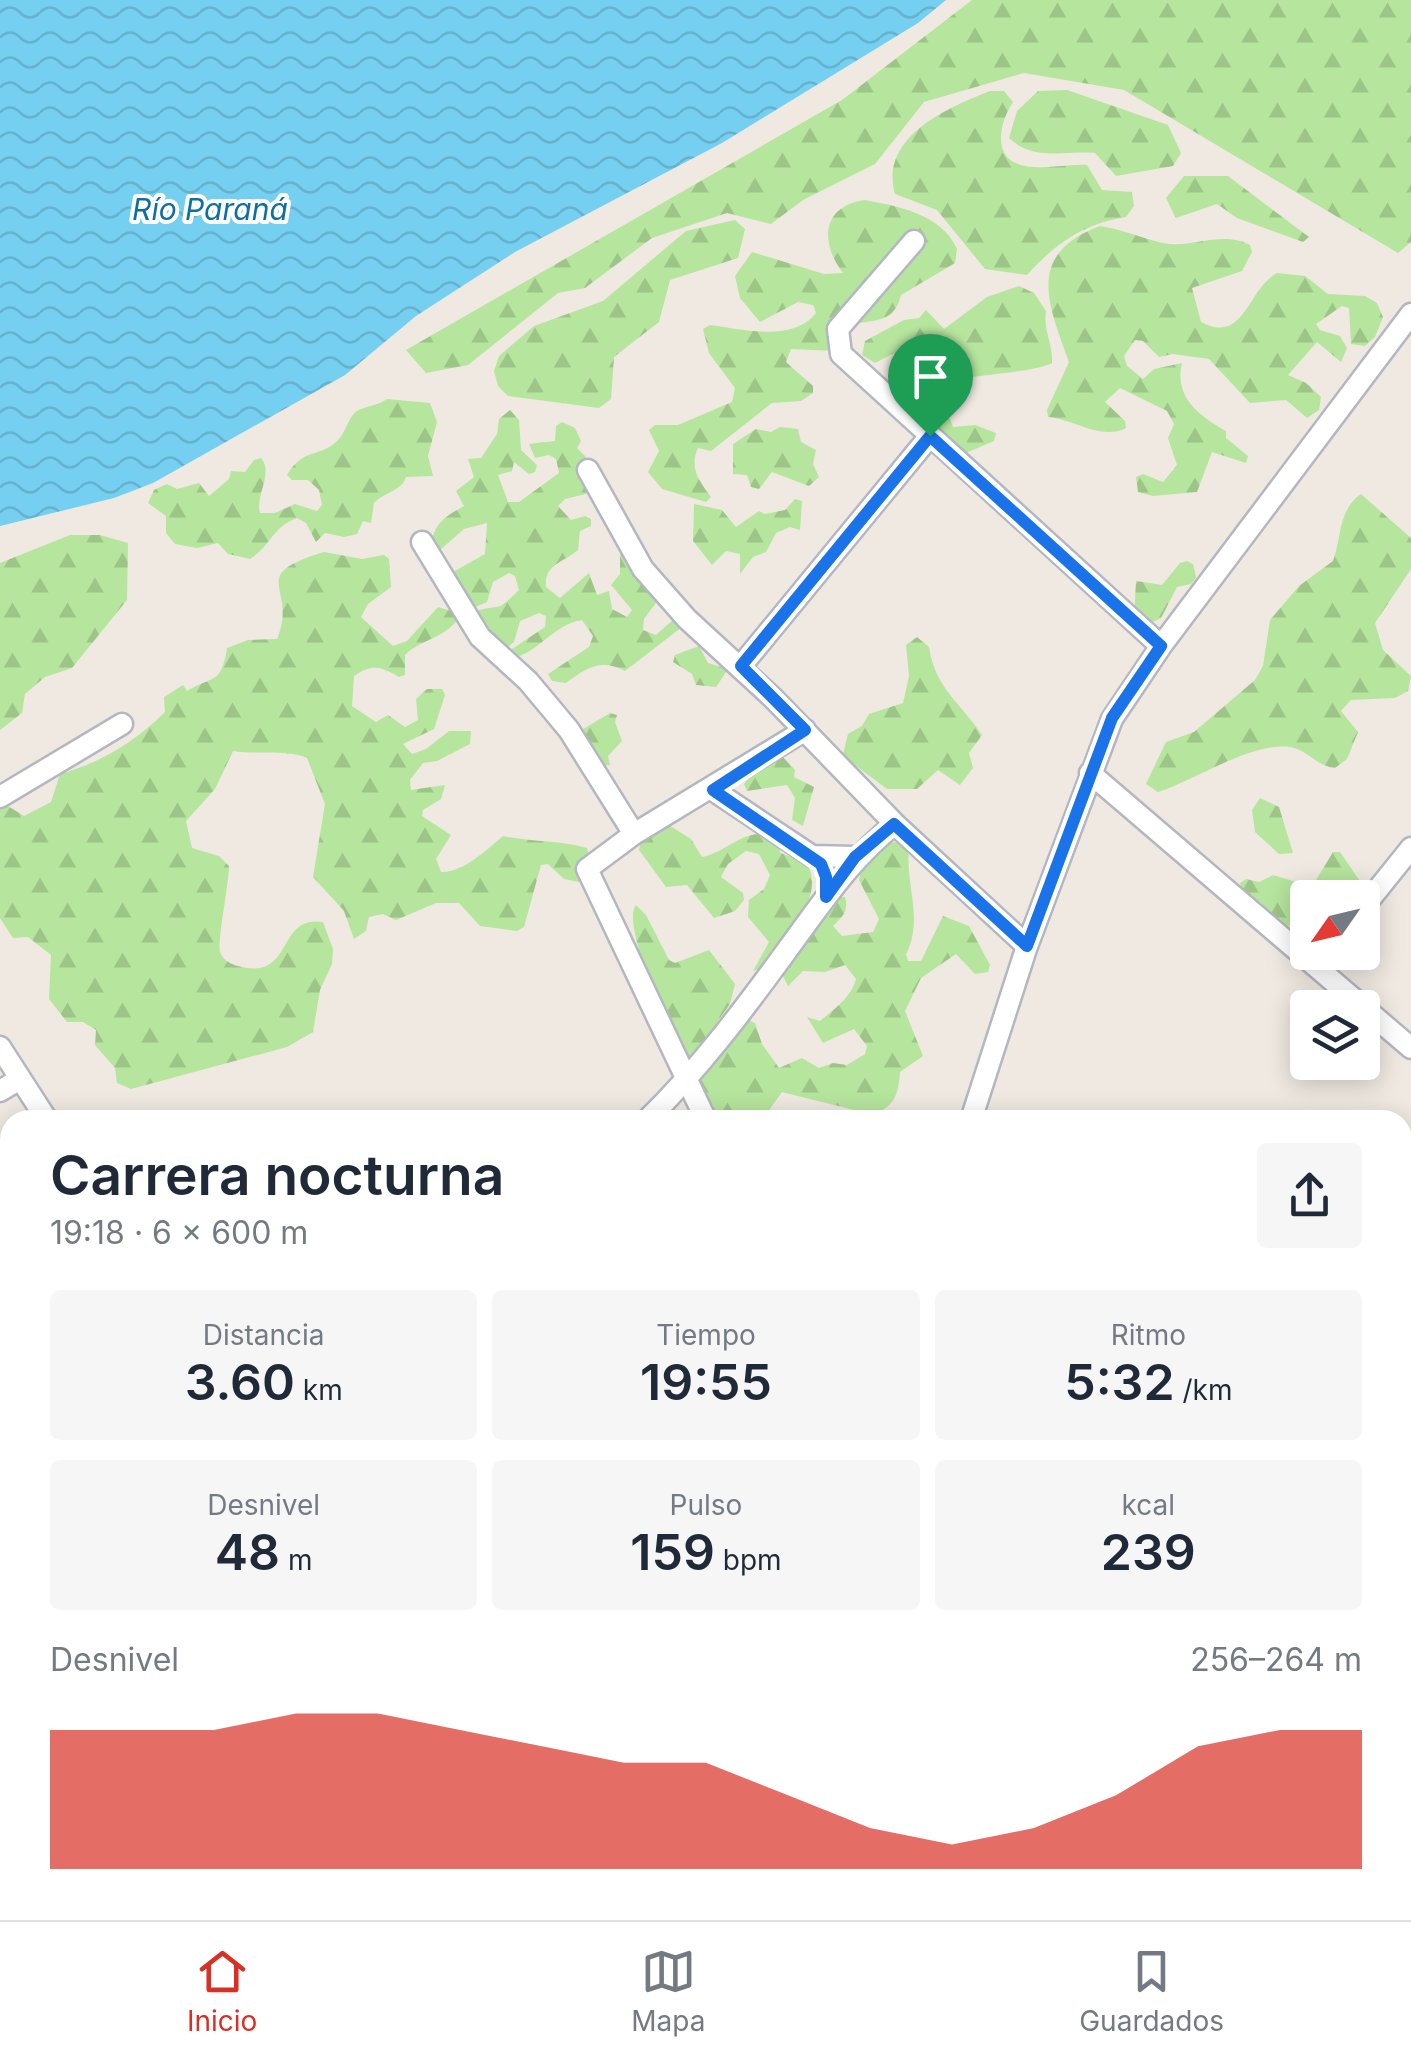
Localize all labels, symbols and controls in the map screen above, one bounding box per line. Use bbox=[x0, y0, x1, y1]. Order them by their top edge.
water label: Río Paraná bbox=[132, 191, 288, 227]
pin bbox=[888, 334, 973, 437]
icon: arrive bbox=[903, 349, 958, 404]
north arrow bbox=[1290, 880, 1380, 970]
map controls bbox=[1290, 880, 1380, 1080]
button: layers bbox=[1290, 990, 1380, 1080]
text: Carrera nocturna bbox=[50, 1142, 504, 1208]
button: share bbox=[1257, 1143, 1362, 1248]
text: 19:18 · 6 × 600 m bbox=[50, 1213, 308, 1252]
text: Distancia bbox=[203, 1318, 325, 1352]
text: Tiempo bbox=[656, 1318, 756, 1352]
text: Ritmo bbox=[1111, 1318, 1186, 1352]
text: 3.60 bbox=[185, 1352, 295, 1412]
text: 19:55 bbox=[640, 1352, 772, 1412]
text: 5:32 bbox=[1064, 1352, 1175, 1412]
text: km bbox=[295, 1373, 343, 1407]
text: /km bbox=[1175, 1373, 1232, 1407]
text: Desnivel bbox=[207, 1488, 320, 1522]
text: Pulso bbox=[670, 1488, 742, 1522]
text: kcal bbox=[1122, 1488, 1175, 1522]
text: 48 bbox=[215, 1522, 280, 1582]
text: 159 bbox=[630, 1522, 715, 1582]
text: 239 bbox=[1101, 1522, 1196, 1582]
text: m bbox=[280, 1543, 313, 1577]
text: bpm bbox=[715, 1543, 782, 1577]
text: Desnivel bbox=[50, 1640, 179, 1679]
text: 256–264 m bbox=[1190, 1640, 1362, 1679]
tab: Inicio bbox=[187, 1944, 257, 2038]
tab: Mapa bbox=[631, 1944, 705, 2038]
tab: Guardados bbox=[1079, 1944, 1224, 2038]

